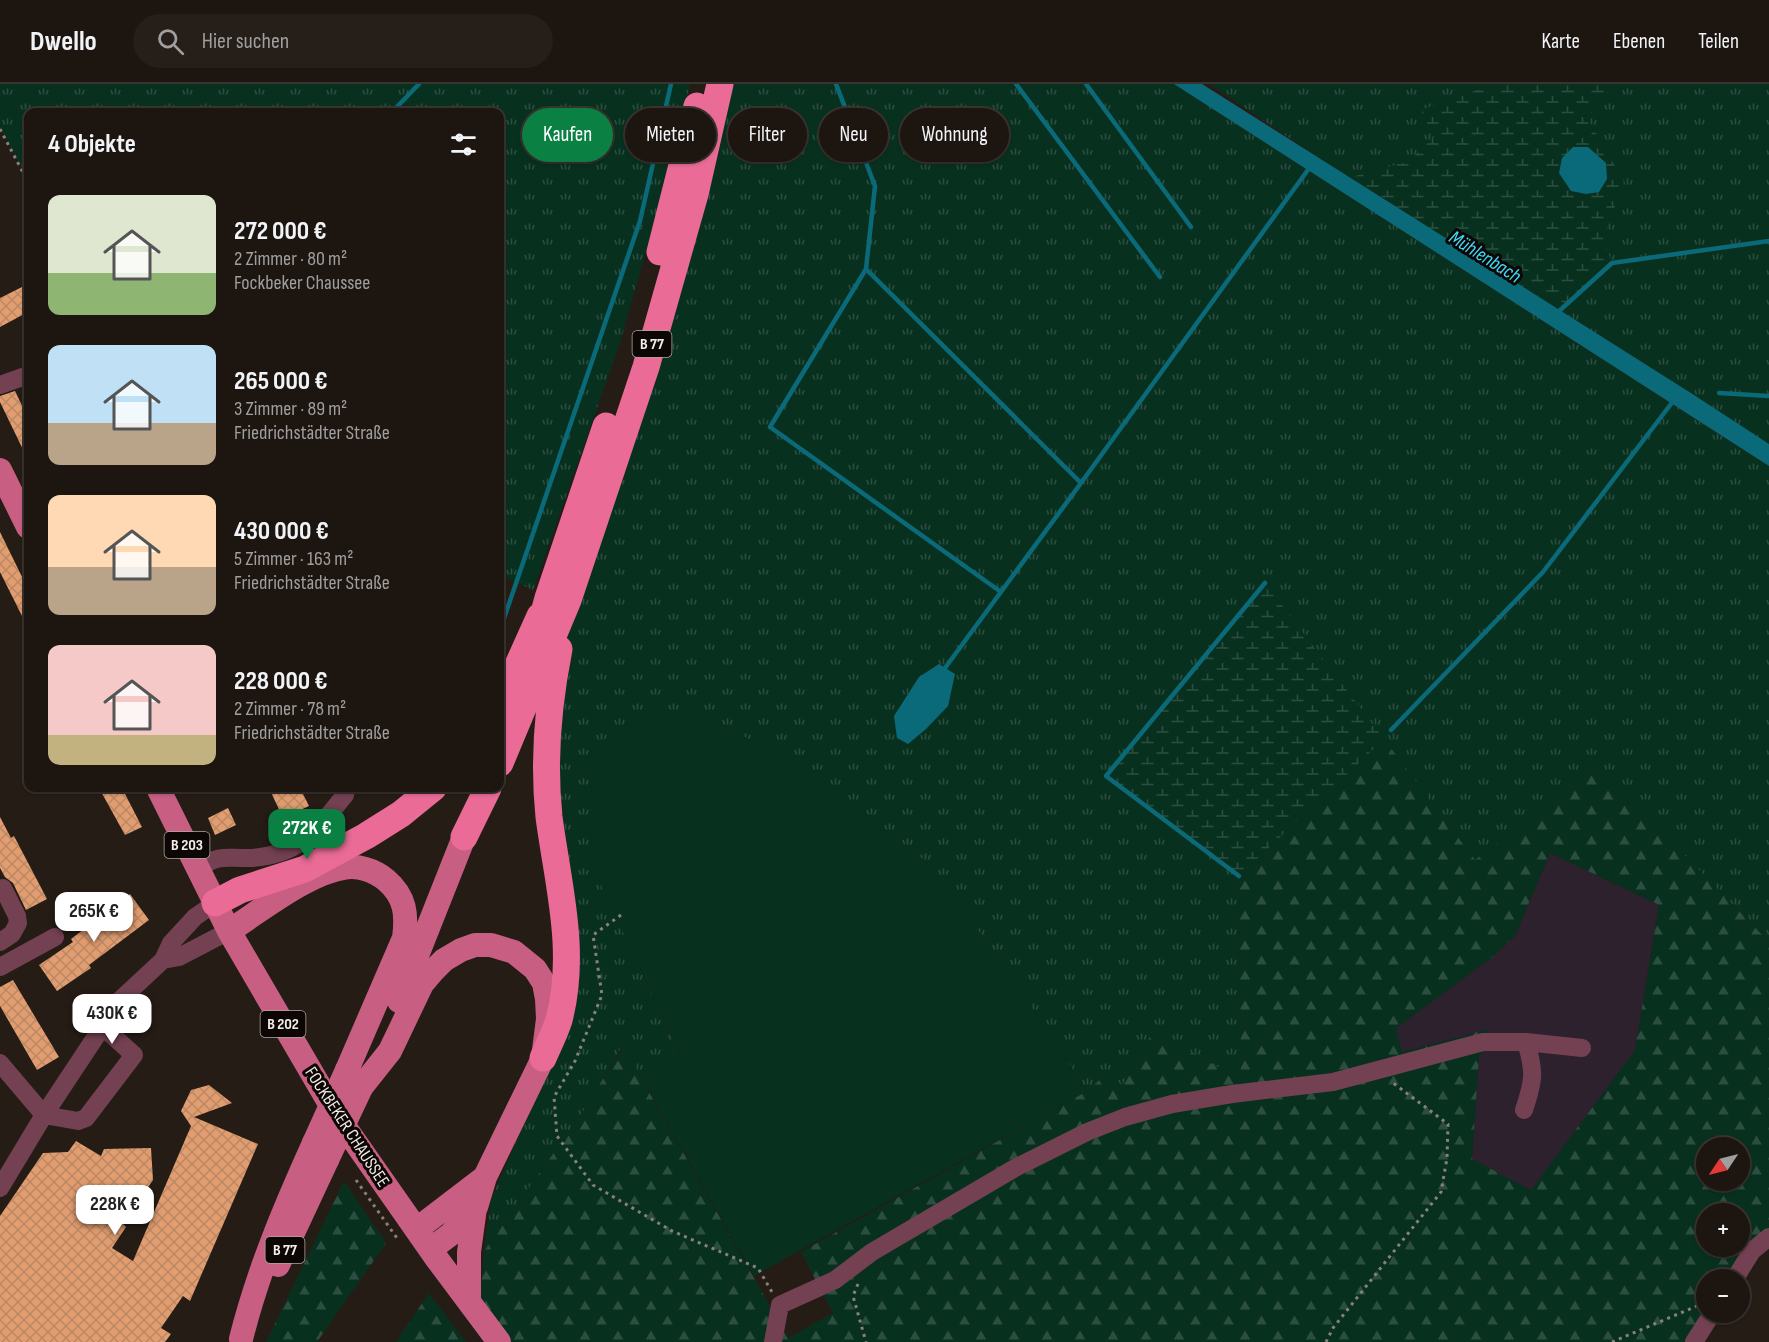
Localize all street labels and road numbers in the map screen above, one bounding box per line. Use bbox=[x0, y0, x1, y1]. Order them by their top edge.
road number: B 77 bbox=[632, 331, 672, 357]
road number: B 203 bbox=[164, 832, 210, 858]
road number: B 202 bbox=[260, 1011, 306, 1037]
street label: FOCKBEKER CHAUSSEE bbox=[300, 1063, 394, 1191]
road number: B 77 bbox=[266, 1237, 304, 1263]

